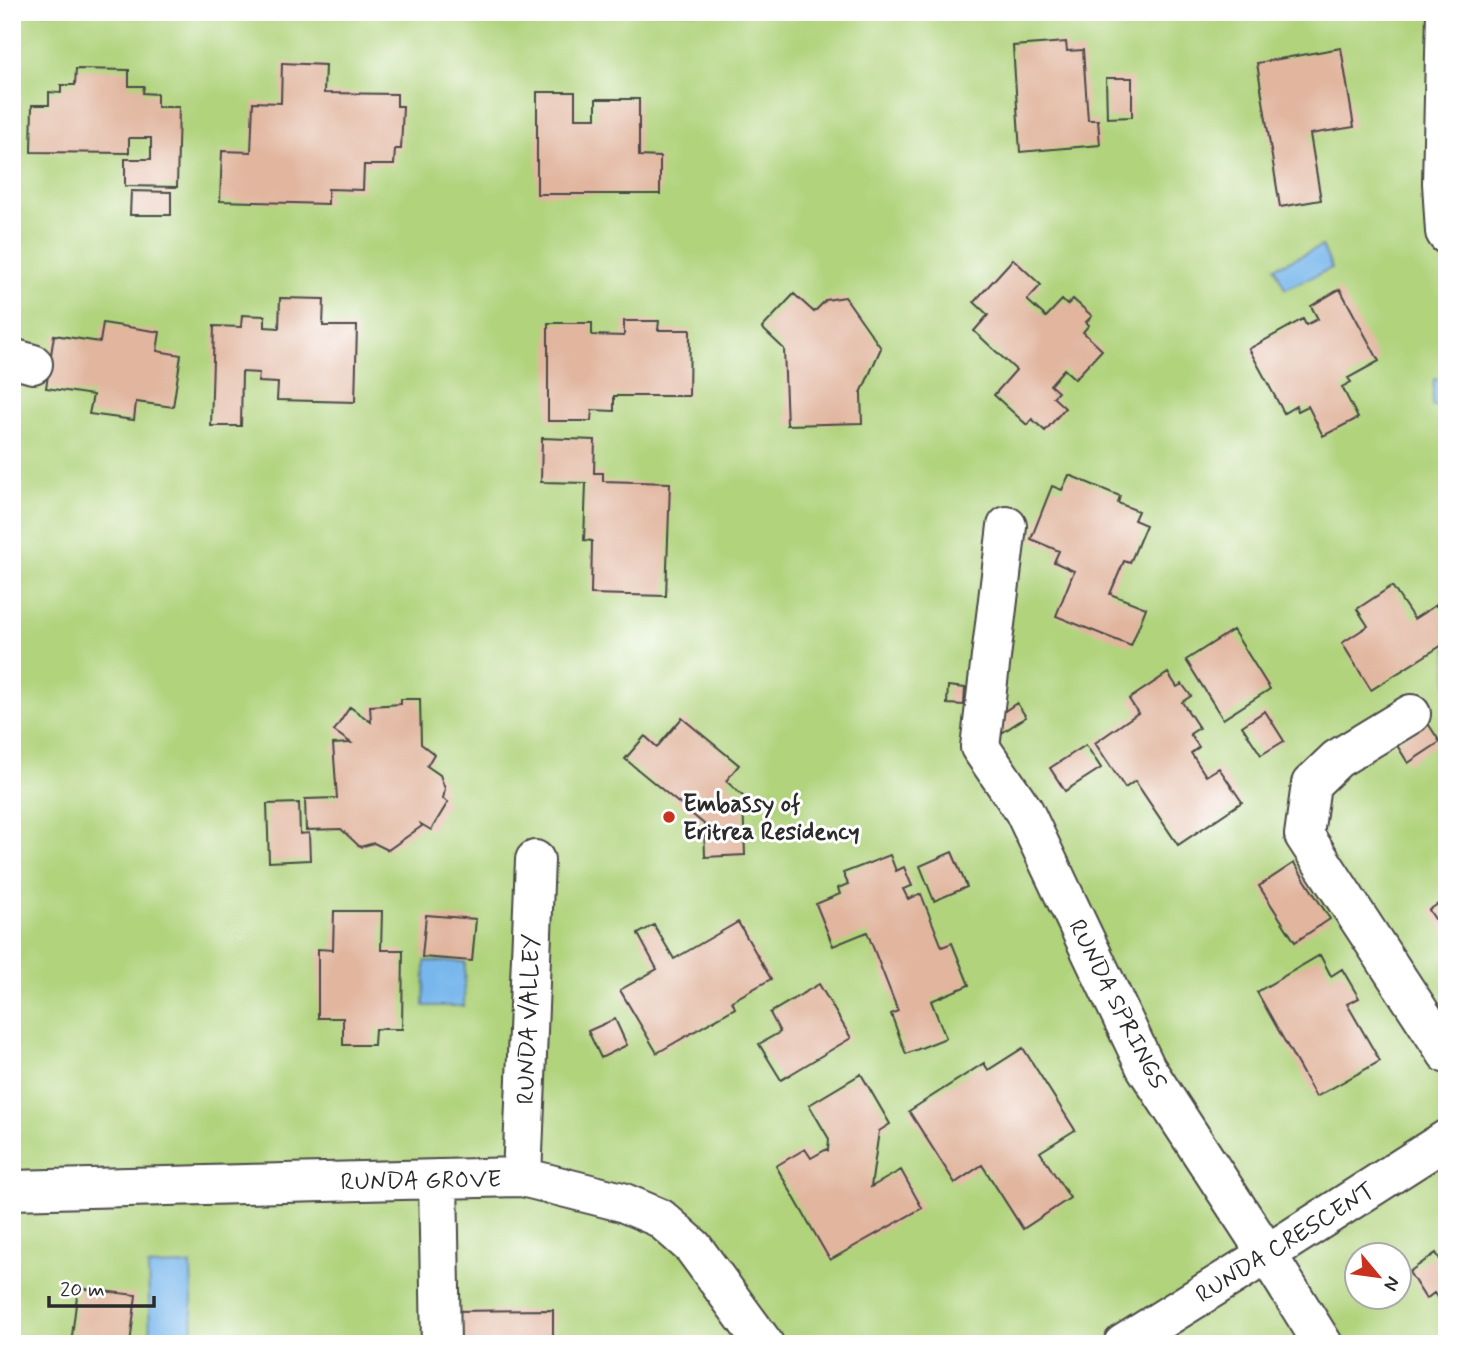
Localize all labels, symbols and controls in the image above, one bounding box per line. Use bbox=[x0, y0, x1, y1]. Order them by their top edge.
place label: Embassy of Eritrea Residency bbox=[683, 789, 860, 848]
marker: Embassy of Eritrea Residency bbox=[661, 809, 677, 825]
street label: RUNDA SPRINGS bbox=[1061, 915, 1173, 1095]
street label: RUNDA VALLEY bbox=[511, 933, 548, 1105]
street label: RUNDA GROVE bbox=[340, 1165, 502, 1198]
street label: RUNDA CRESCENT bbox=[1190, 1176, 1381, 1311]
north arrow bbox=[1344, 1240, 1414, 1310]
scale bar bbox=[49, 1265, 154, 1309]
text: N bbox=[1378, 1272, 1406, 1295]
text: 20 m bbox=[60, 1276, 105, 1304]

